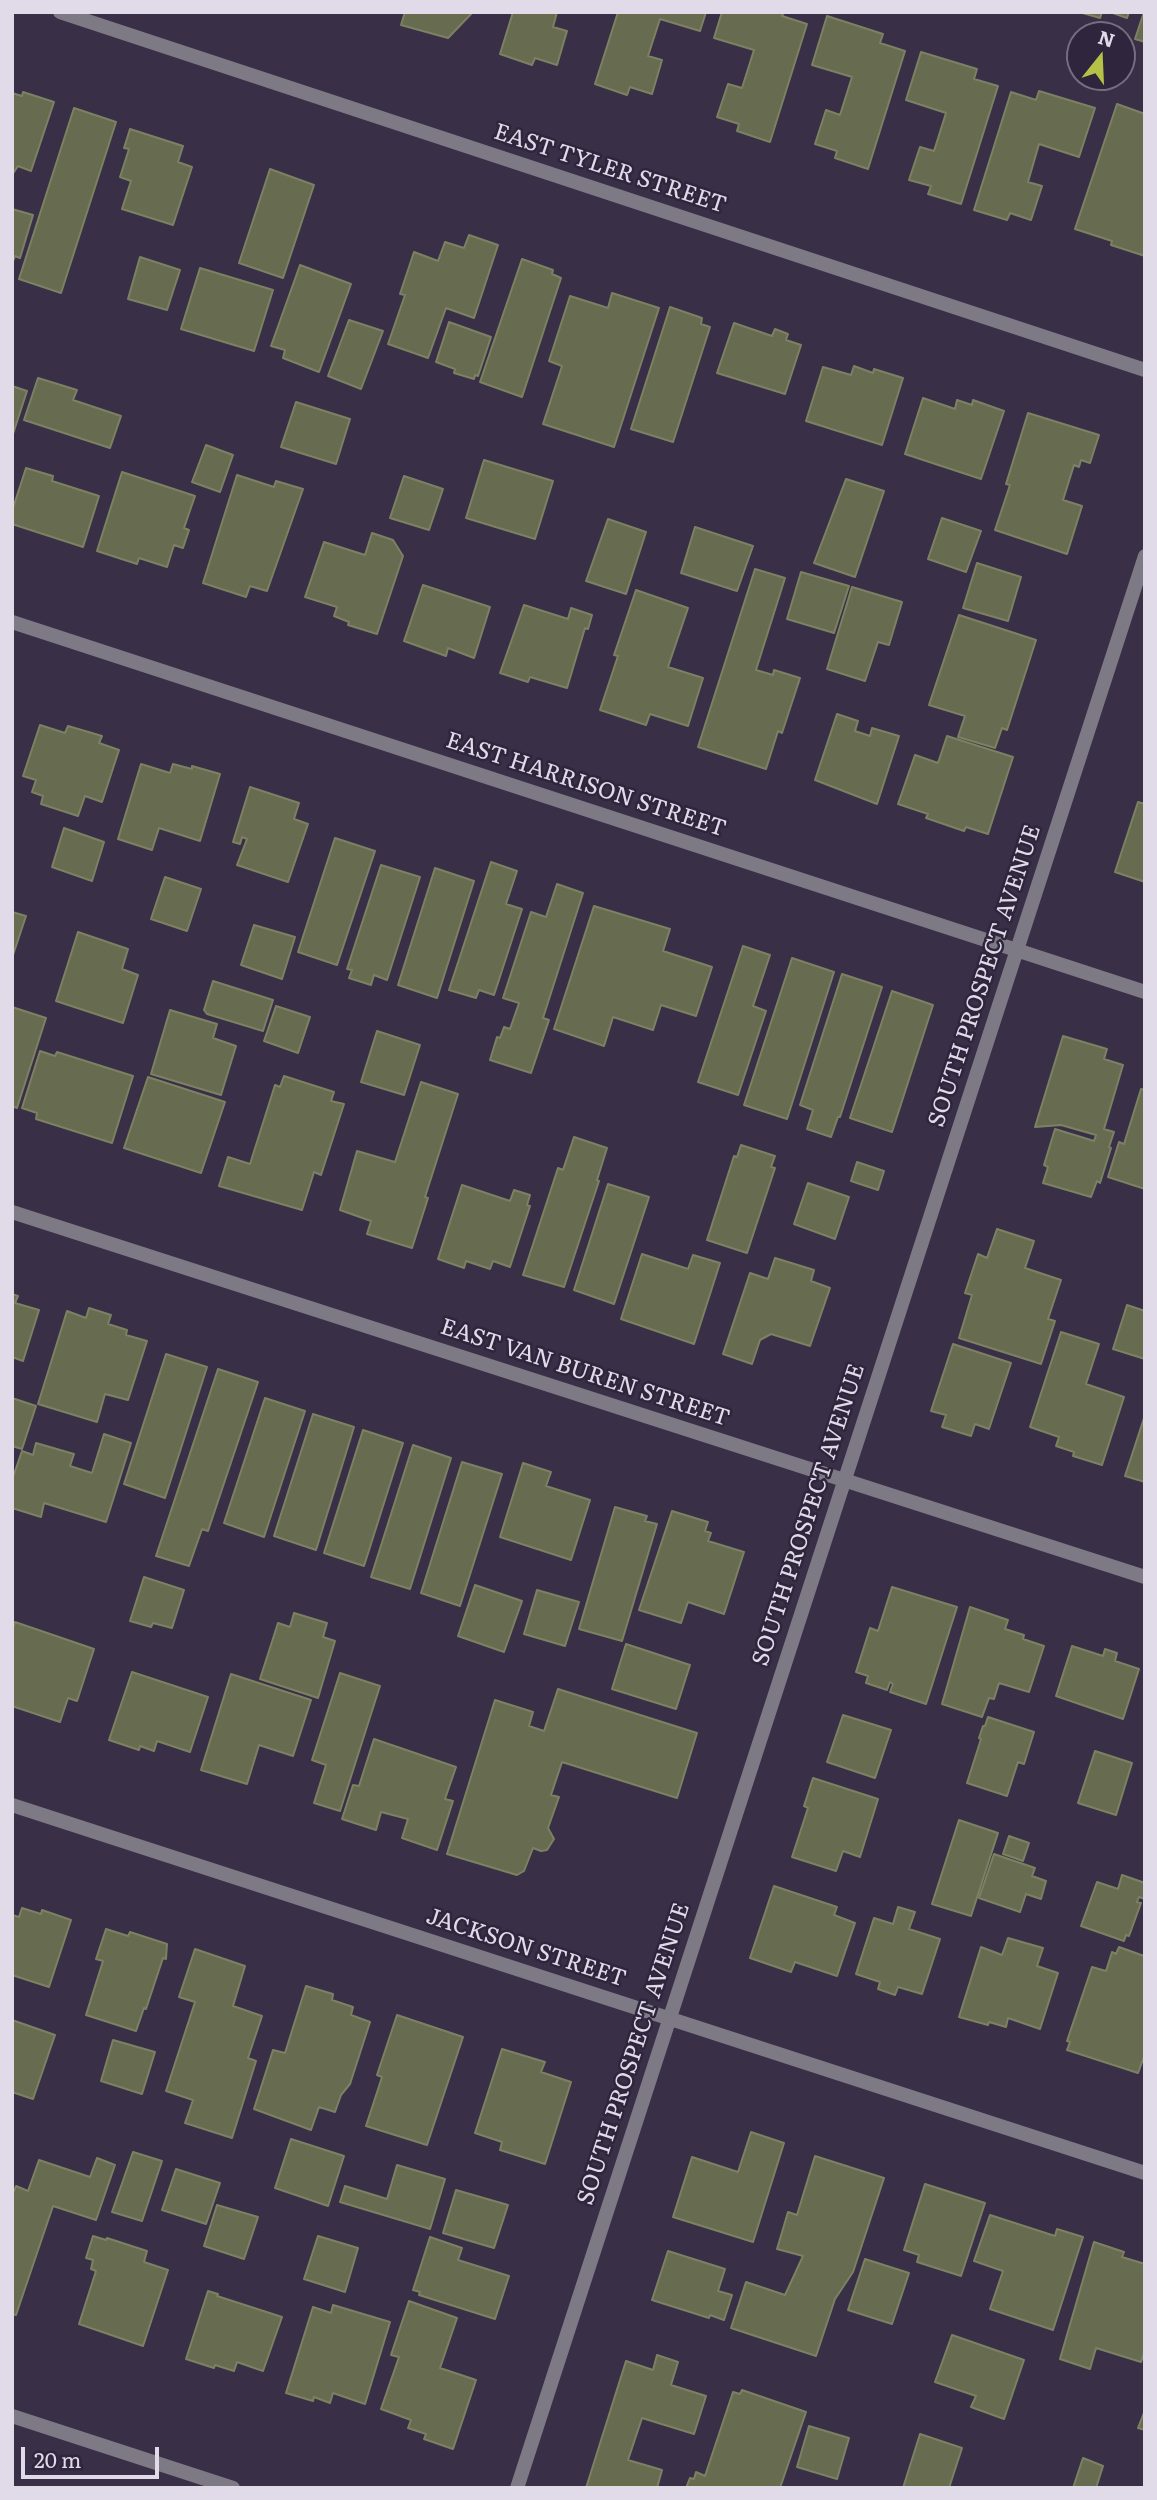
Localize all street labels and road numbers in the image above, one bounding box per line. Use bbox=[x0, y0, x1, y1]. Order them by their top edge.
street label: EAST TYLER STREET bbox=[490, 118, 730, 220]
street label: EAST HARRISON STREET bbox=[442, 727, 730, 843]
street label: SOUTH PROSPECT AVENUE bbox=[923, 822, 1047, 1130]
street label: EAST VAN BUREN STREET bbox=[437, 1313, 733, 1433]
street label: SOUTH PROSPECT AVENUE bbox=[747, 1361, 871, 1669]
street label: SOUTH PROSPECT AVENUE bbox=[572, 1900, 696, 2208]
street label: JACKSON STREET bbox=[423, 1903, 629, 1993]

